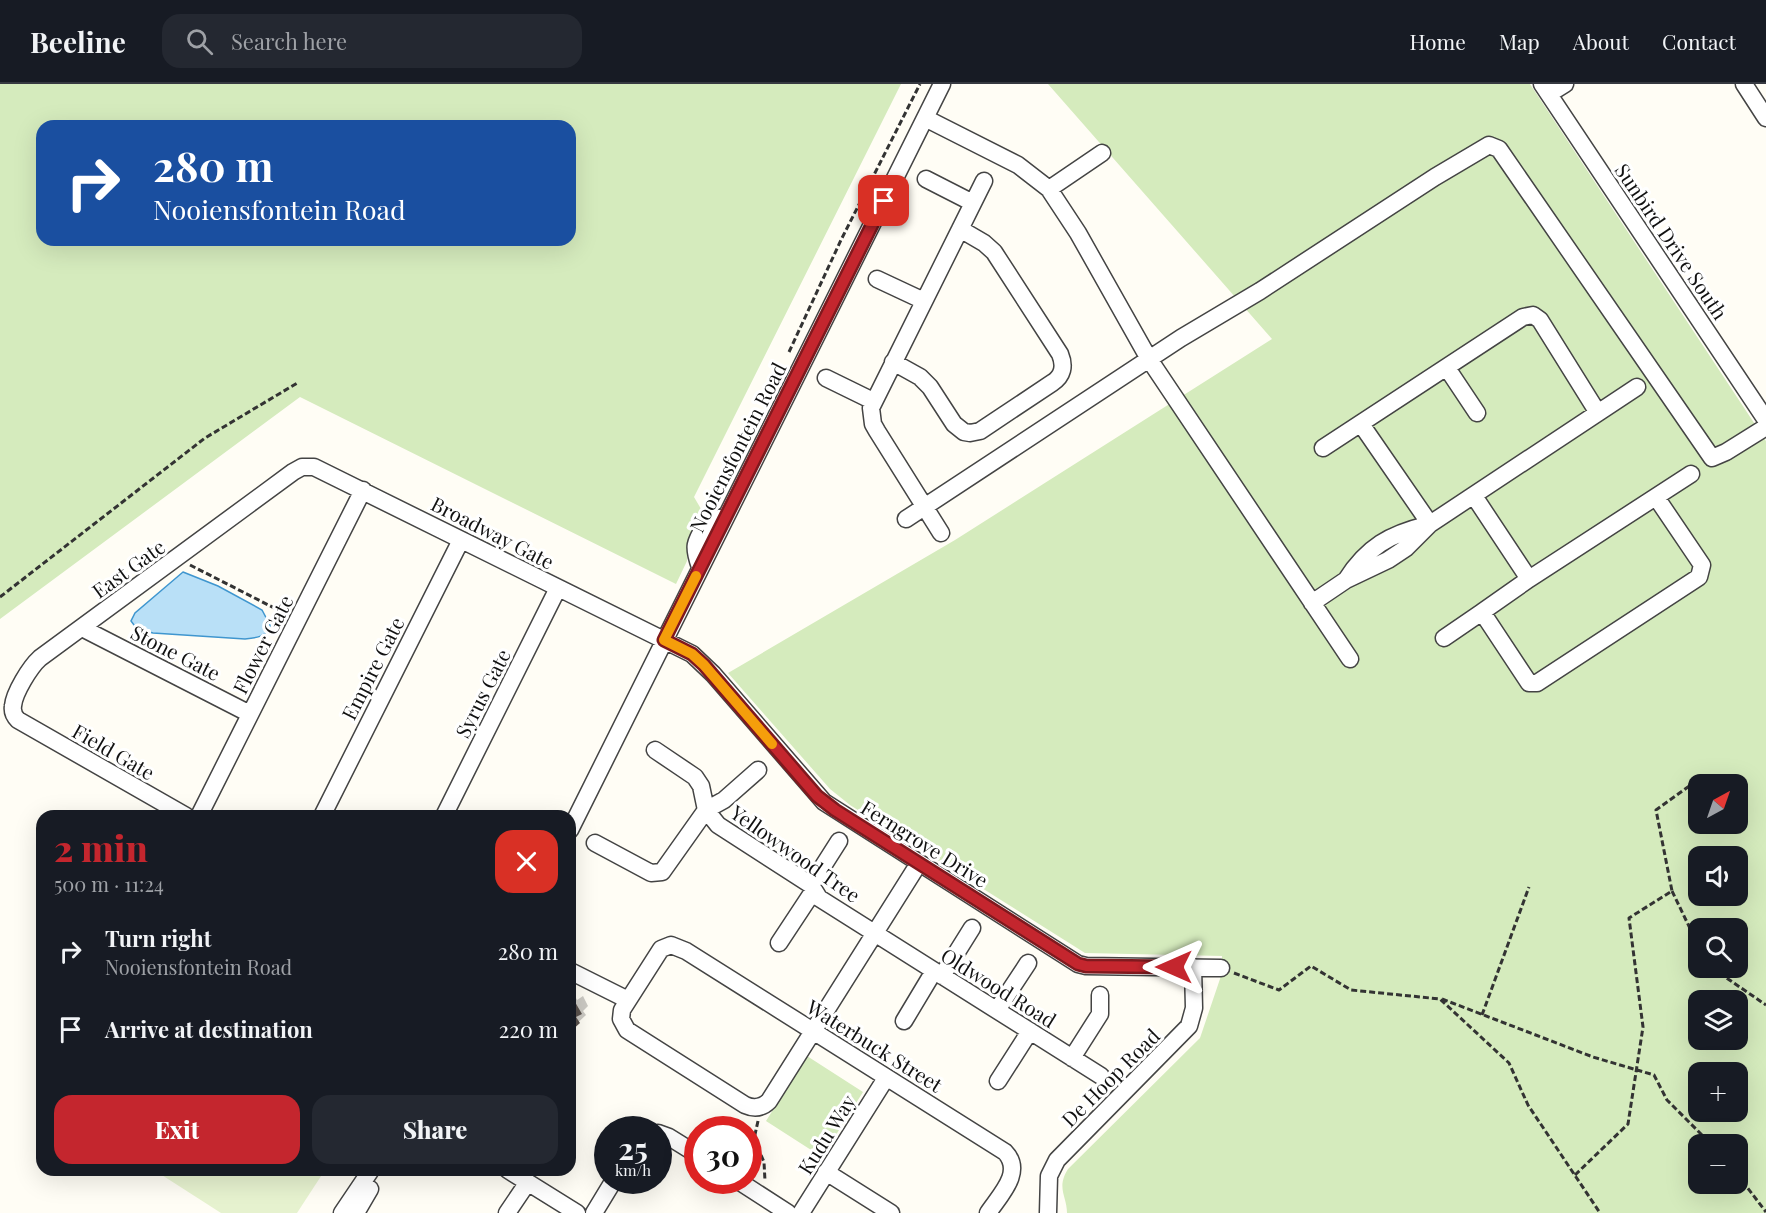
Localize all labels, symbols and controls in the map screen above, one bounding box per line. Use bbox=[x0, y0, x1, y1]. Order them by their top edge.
search box bbox=[162, 14, 582, 68]
text: Beeline bbox=[30, 23, 126, 60]
icon: search bbox=[183, 25, 216, 58]
text: Search here bbox=[231, 26, 347, 56]
text: Home bbox=[1410, 27, 1466, 55]
text: Map bbox=[1499, 27, 1540, 55]
text: About bbox=[1573, 27, 1629, 55]
text: Contact bbox=[1662, 27, 1736, 55]
text: 280 m bbox=[153, 137, 273, 193]
icon: right bbox=[54, 144, 132, 222]
street label: Sunbird Drive South bbox=[1610, 158, 1734, 324]
pin bbox=[858, 175, 909, 226]
icon: arrive bbox=[867, 184, 900, 217]
text: Nooiensfontein Road bbox=[153, 191, 406, 227]
street label: Nooiensfontein Road bbox=[682, 357, 792, 537]
street label: Broadway Gate bbox=[427, 490, 559, 574]
street label: East Gate bbox=[86, 532, 170, 604]
street label: Flower Gate bbox=[226, 590, 298, 698]
street label: Empire Gate bbox=[335, 612, 409, 724]
street label: Stone Gate bbox=[127, 618, 225, 686]
street label: Syrus Gate bbox=[448, 644, 516, 742]
street label: Field Gate bbox=[68, 717, 160, 785]
north arrow bbox=[1688, 774, 1748, 834]
map controls bbox=[1688, 774, 1748, 1194]
street label: Ferngrove Drive bbox=[856, 793, 994, 893]
street label: Yellowwood Tree bbox=[725, 798, 866, 908]
text: 2 min bbox=[54, 823, 148, 871]
button: close bbox=[495, 830, 558, 893]
button: sound bbox=[1688, 846, 1748, 906]
text: 500 m · 11:24 bbox=[54, 870, 164, 897]
button: search bbox=[1688, 918, 1748, 978]
text: Turn right bbox=[105, 923, 211, 953]
icon: right bbox=[54, 935, 87, 968]
position arrow bbox=[1142, 935, 1206, 999]
text: 280 m bbox=[498, 936, 558, 966]
street label: Oldwood Road bbox=[936, 941, 1062, 1033]
text: Nooiensfontein Road bbox=[105, 953, 292, 980]
button: layers bbox=[1688, 990, 1748, 1050]
street label: Waterbuck Street bbox=[801, 992, 949, 1098]
icon: arrive bbox=[54, 1013, 87, 1046]
text: Arrive at destination bbox=[105, 1014, 313, 1044]
text: 220 m bbox=[499, 1014, 558, 1044]
street label: De Hoop Road bbox=[1055, 1022, 1165, 1132]
button: + bbox=[1688, 1062, 1748, 1122]
street label: Kudu Way bbox=[791, 1089, 861, 1179]
button: Exit bbox=[54, 1095, 300, 1164]
button: Share bbox=[312, 1095, 558, 1164]
speed limit sign: 30 bbox=[684, 1116, 762, 1194]
text: 25 bbox=[618, 1128, 648, 1168]
button: − bbox=[1688, 1134, 1748, 1194]
text: km/h bbox=[615, 1160, 651, 1180]

